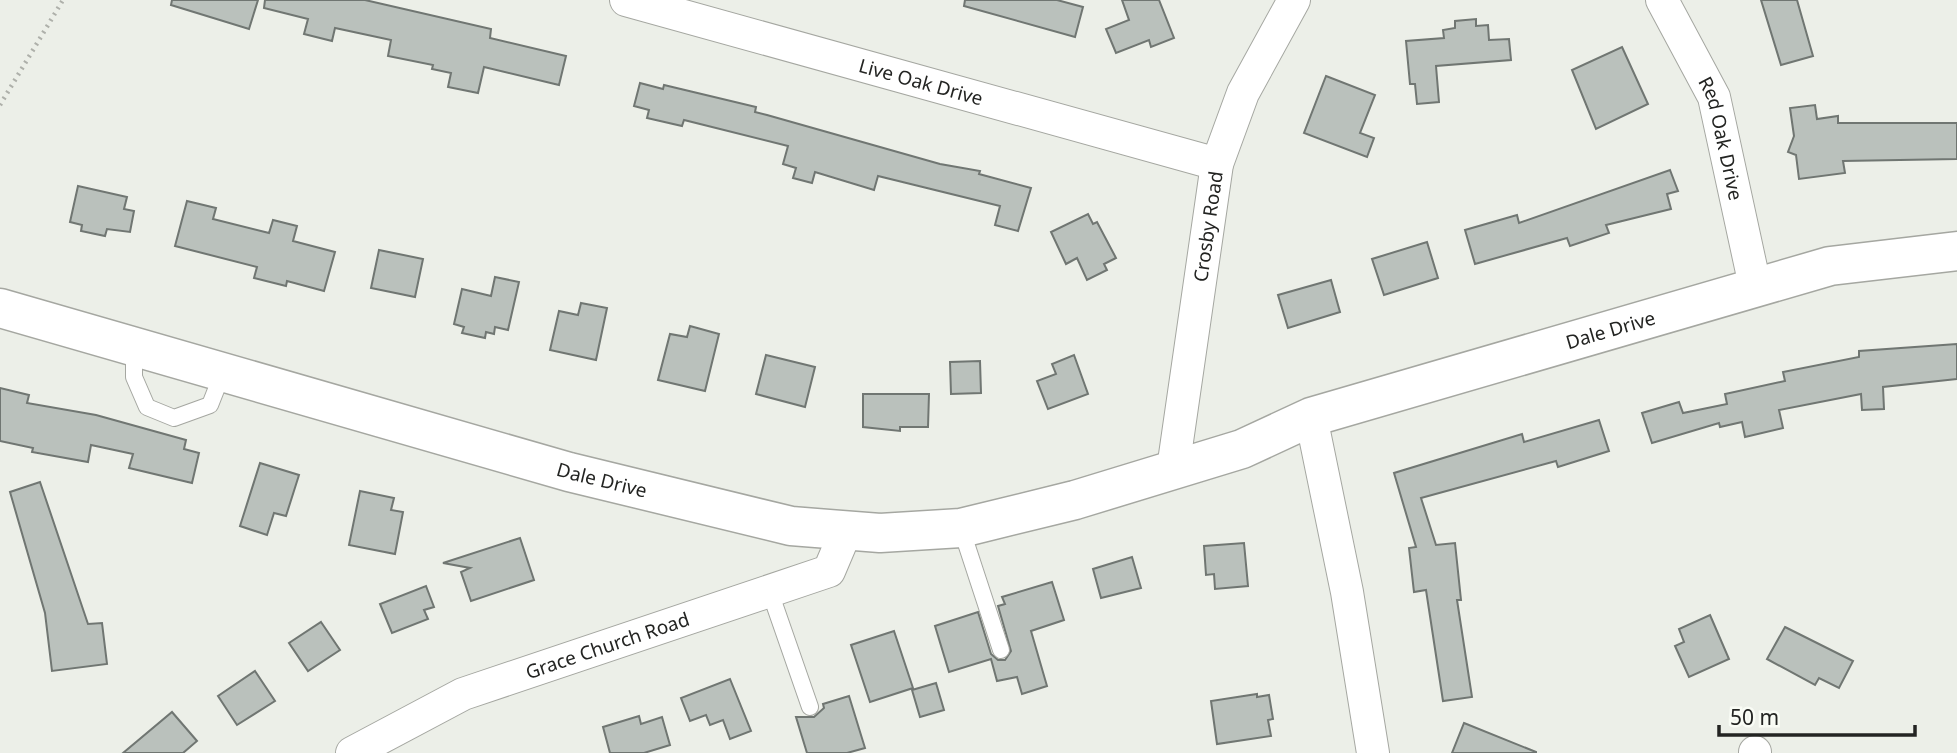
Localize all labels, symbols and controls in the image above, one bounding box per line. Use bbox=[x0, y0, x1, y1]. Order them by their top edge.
street label: Live Oak Drive bbox=[856, 52, 986, 111]
street label: Red Oak Drive bbox=[1692, 72, 1749, 203]
street label: Crosby Road bbox=[1187, 169, 1229, 284]
street label: Dale Drive bbox=[1563, 305, 1658, 355]
street label: Dale Drive bbox=[554, 456, 650, 504]
street label: Grace Church Road bbox=[522, 606, 693, 685]
scale bar bbox=[1719, 694, 1915, 738]
text: 50 m bbox=[1730, 703, 1779, 731]

